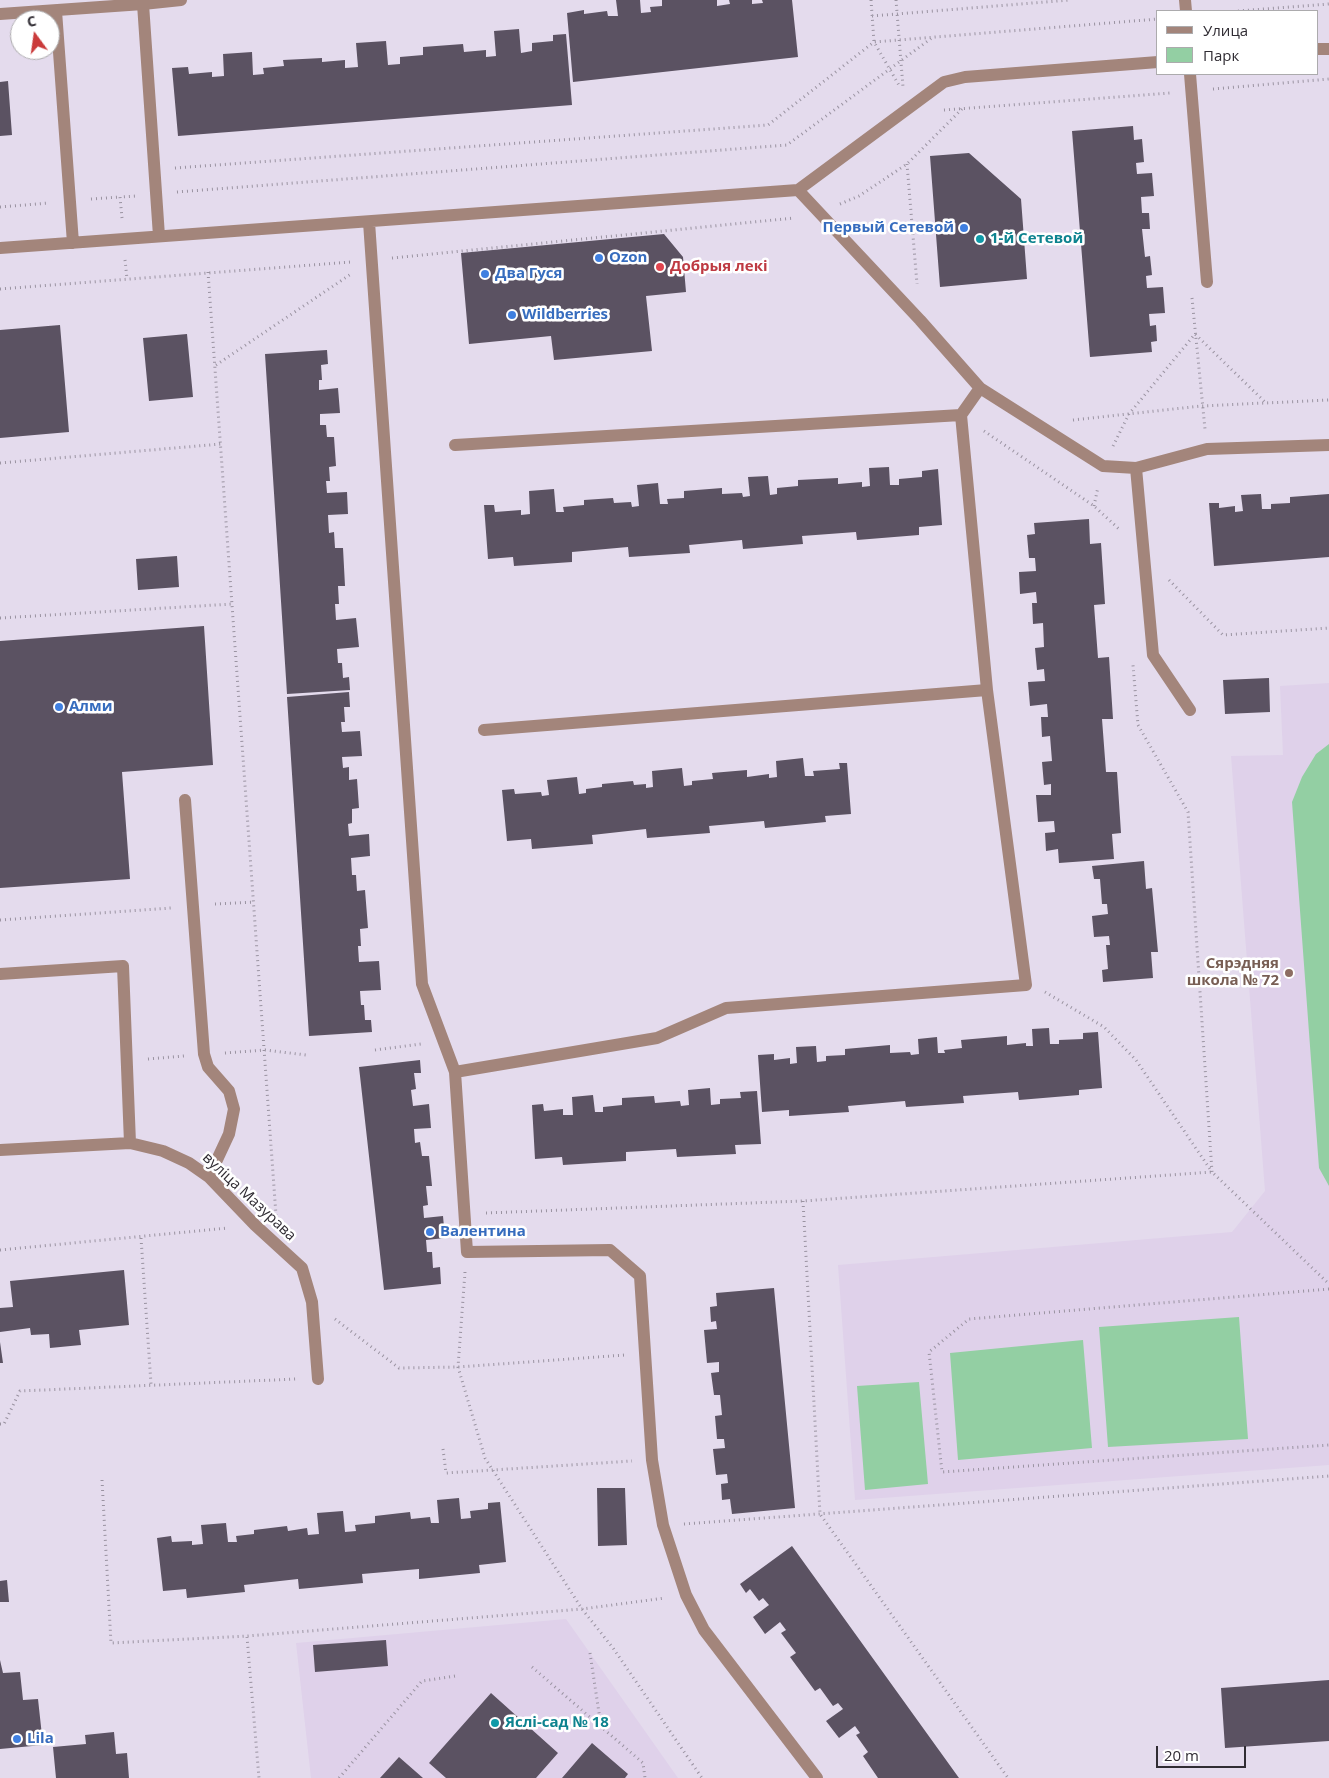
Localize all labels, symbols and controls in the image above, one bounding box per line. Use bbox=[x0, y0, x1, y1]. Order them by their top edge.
north arrow bbox=[10, 10, 60, 60]
legend bbox=[1156, 10, 1319, 75]
text: С bbox=[25, 11, 38, 31]
text: Улица bbox=[1203, 20, 1248, 40]
text: Парк bbox=[1203, 45, 1239, 65]
place label: Первый Сетевой bbox=[822, 219, 954, 237]
marker: Первый Сетевой bbox=[958, 222, 970, 234]
place label: 1-й Сетевой bbox=[990, 230, 1083, 248]
marker: 1-й Сетевой bbox=[974, 233, 986, 245]
place label: Ozon bbox=[609, 249, 647, 267]
marker: Ozon bbox=[593, 252, 605, 264]
place label: Добрыя лекі bbox=[670, 258, 768, 276]
marker: Добрыя лекі bbox=[654, 261, 666, 273]
place label: Два Гуся bbox=[495, 265, 562, 283]
marker: Два Гуся bbox=[479, 268, 491, 280]
place label: Wildberries bbox=[522, 306, 608, 324]
marker: Wildberries bbox=[506, 309, 518, 321]
place label: Алми bbox=[69, 698, 112, 716]
marker: Алми bbox=[53, 701, 65, 713]
place label: Сярэдняя школа № 72 bbox=[1187, 955, 1279, 990]
marker: Сярэдняя школа № 72 bbox=[1283, 967, 1295, 979]
street label: вуліца Мазурава bbox=[199, 1149, 299, 1245]
place label: Валентина bbox=[440, 1223, 526, 1241]
marker: Валентина bbox=[424, 1226, 436, 1238]
place label: Яслі-сад № 18 bbox=[505, 1714, 609, 1732]
marker: Яслі-сад № 18 bbox=[489, 1717, 501, 1729]
place label: Lila bbox=[27, 1730, 54, 1748]
marker: Lila bbox=[11, 1733, 23, 1745]
scale bar bbox=[1159, 1736, 1249, 1768]
text: 20 m bbox=[1164, 1745, 1199, 1765]

